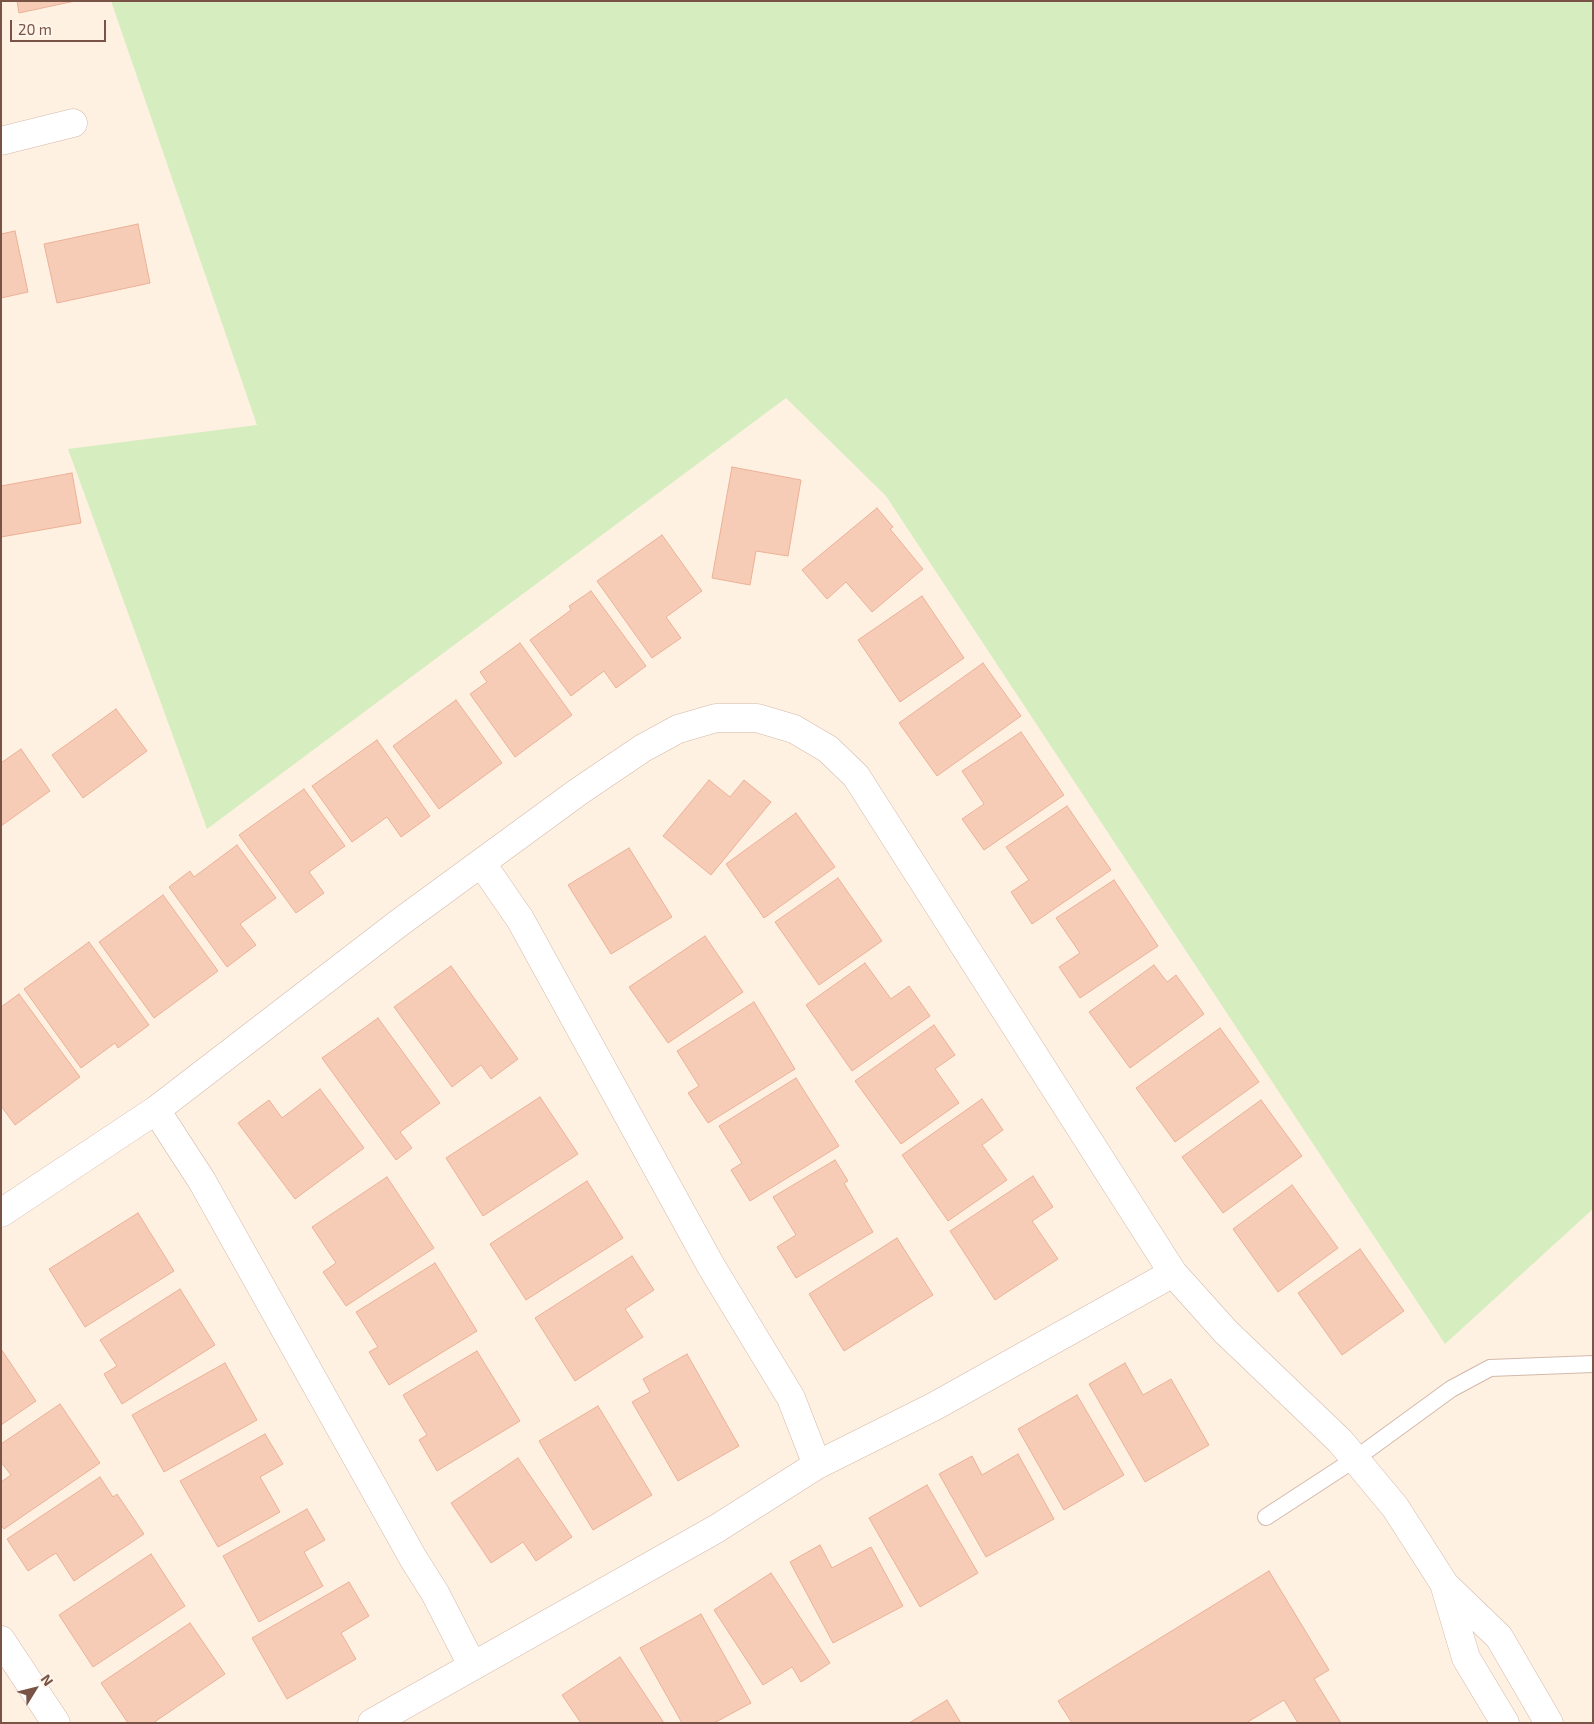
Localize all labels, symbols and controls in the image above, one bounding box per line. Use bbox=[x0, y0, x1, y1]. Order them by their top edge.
scale bar bbox=[12, 10, 109, 42]
text: 20 m bbox=[18, 20, 52, 38]
north arrow bbox=[10, 1664, 60, 1714]
text: N bbox=[38, 1671, 57, 1689]

